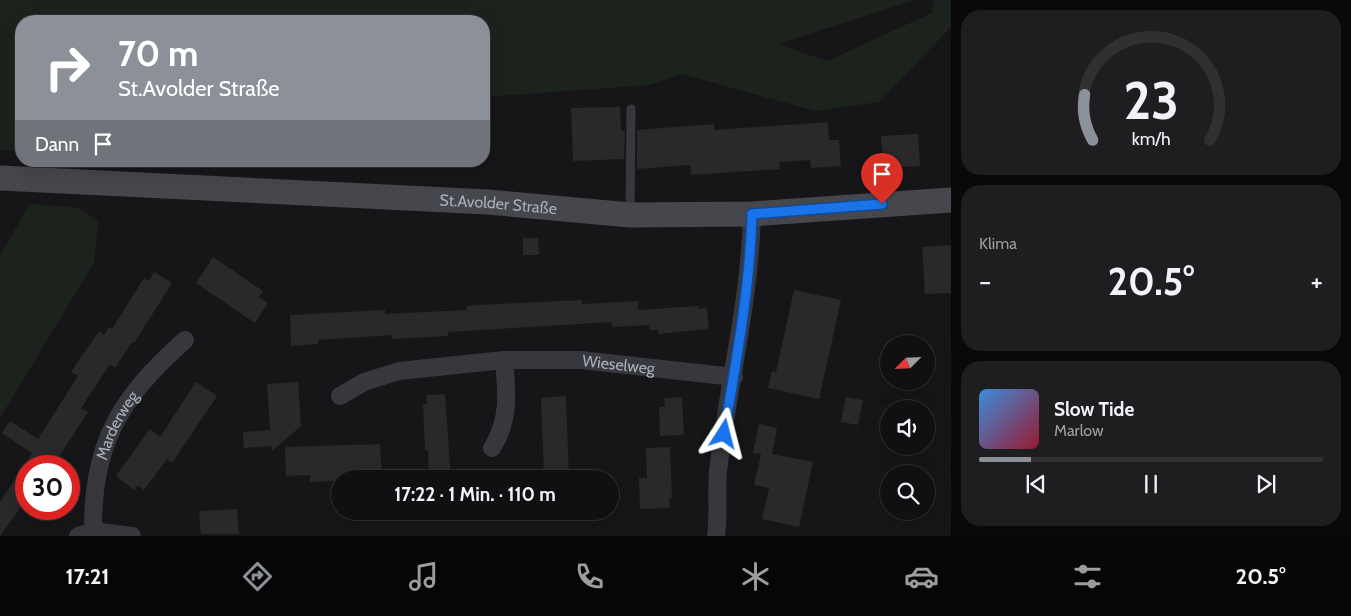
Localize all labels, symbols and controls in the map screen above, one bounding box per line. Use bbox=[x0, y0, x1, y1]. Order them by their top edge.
text: 70 m bbox=[118, 32, 199, 75]
icon: right bbox=[35, 35, 100, 100]
text: 23 bbox=[1123, 69, 1179, 132]
text: St.Avolder Straße bbox=[118, 75, 280, 102]
text: km/h bbox=[1131, 128, 1171, 149]
icon: arrive bbox=[89, 130, 117, 158]
text: Dann bbox=[35, 133, 79, 156]
pin bbox=[861, 153, 903, 204]
icon: arrive bbox=[868, 160, 896, 188]
street label: St.Avolder Straße bbox=[439, 190, 558, 218]
text: Klima bbox=[979, 234, 1017, 253]
text: 20.5° bbox=[1108, 258, 1194, 305]
text: − bbox=[979, 264, 991, 298]
text: + bbox=[1311, 264, 1323, 298]
north arrow bbox=[880, 335, 935, 390]
map controls bbox=[880, 335, 935, 520]
street label: Wieselweg bbox=[581, 351, 657, 378]
street label: Marderweg bbox=[92, 386, 143, 462]
text: Slow Tide bbox=[1054, 398, 1134, 421]
button: sound bbox=[880, 400, 935, 455]
position arrow bbox=[697, 407, 749, 459]
text: Marlow bbox=[1054, 421, 1104, 440]
speed limit sign: 30 bbox=[15, 455, 80, 520]
button: search bbox=[880, 465, 935, 520]
icon: previous bbox=[1022, 470, 1050, 498]
icon: pause bbox=[1137, 470, 1165, 498]
icon: next bbox=[1252, 470, 1280, 498]
text: 17:22 · 1 Min. · 110 m bbox=[394, 483, 556, 506]
icon: directions bbox=[240, 559, 275, 594]
icon: music bbox=[406, 559, 441, 594]
icon: phone bbox=[572, 559, 607, 594]
icon: climate bbox=[738, 559, 773, 594]
icon: car bbox=[904, 559, 939, 594]
icon: filters bbox=[1070, 559, 1105, 594]
text: 17:21 bbox=[65, 563, 109, 590]
text: 20.5° bbox=[1236, 563, 1286, 590]

